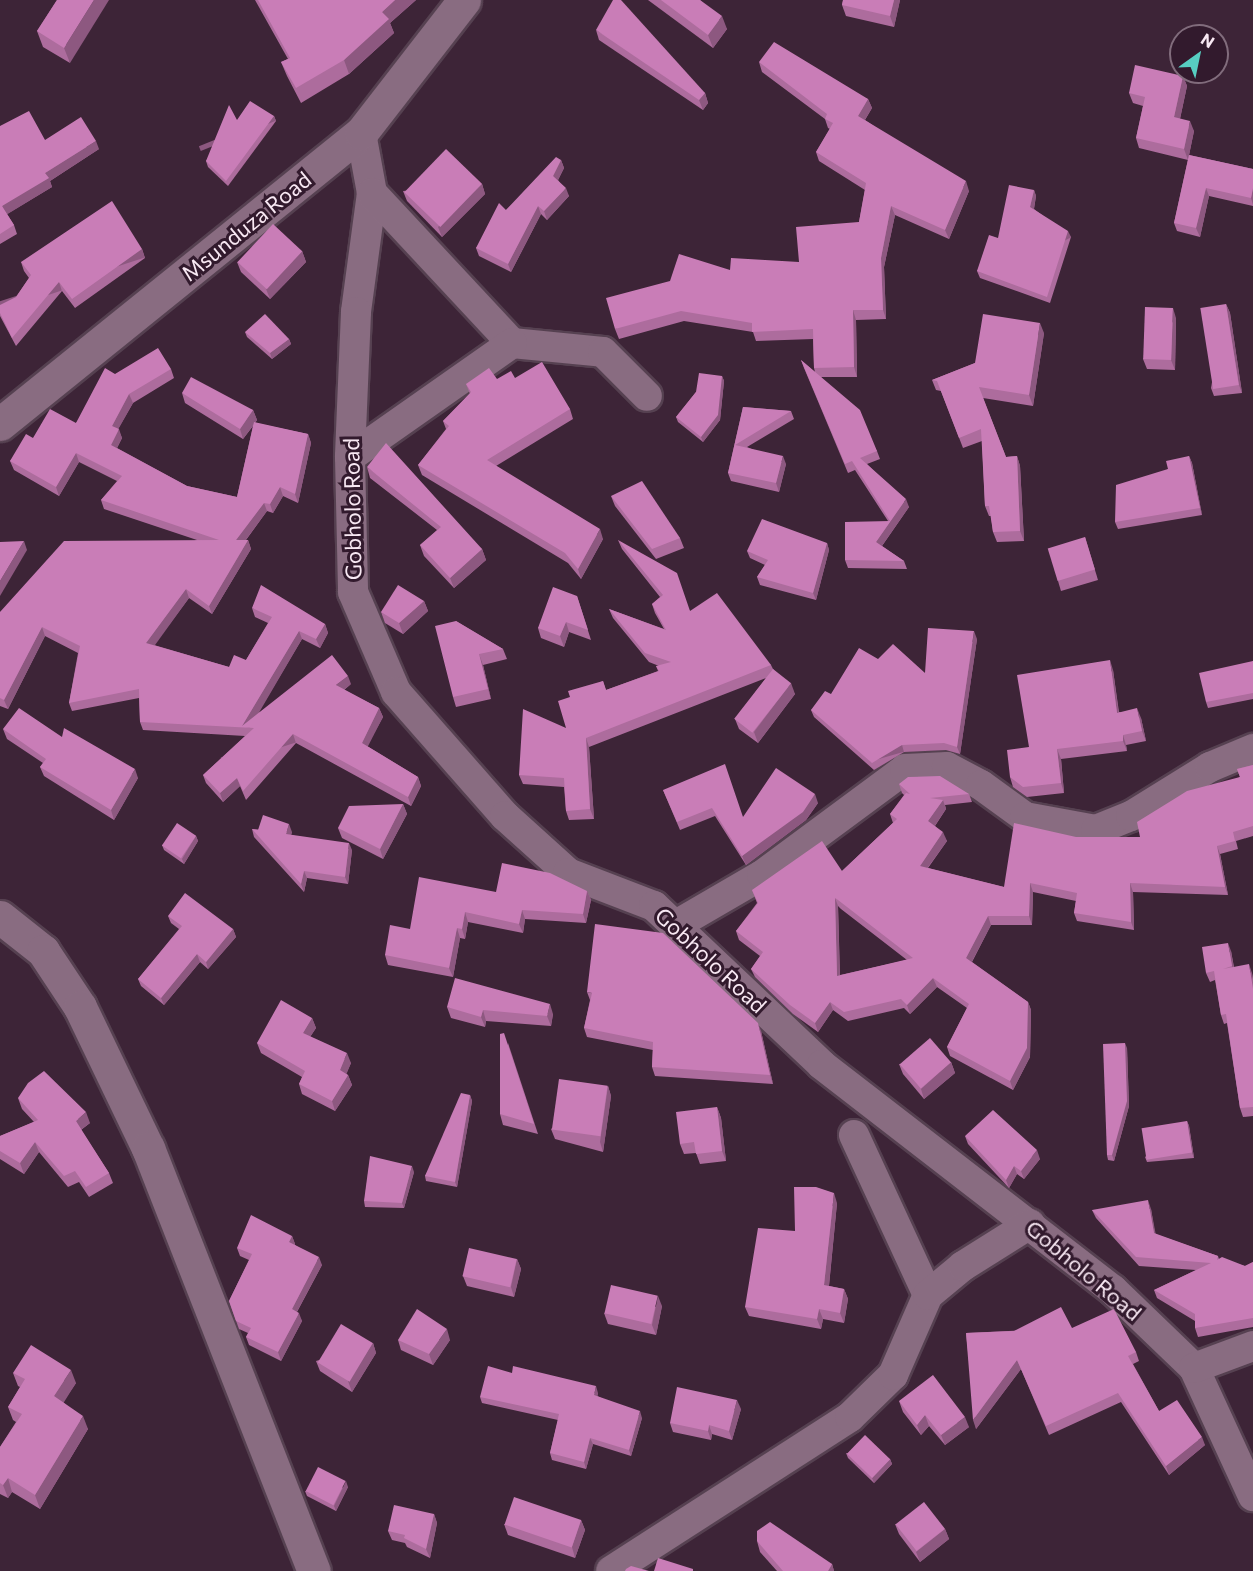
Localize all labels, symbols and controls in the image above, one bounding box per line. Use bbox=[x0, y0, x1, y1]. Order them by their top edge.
north arrow bbox=[1169, 24, 1229, 84]
text: N bbox=[1198, 29, 1218, 51]
street label: Msunduza Road bbox=[176, 166, 316, 286]
street label: Gobholo Road bbox=[338, 438, 366, 580]
street label: Gobholo Road bbox=[650, 902, 772, 1018]
street label: Gobholo Road bbox=[1021, 1214, 1147, 1326]

